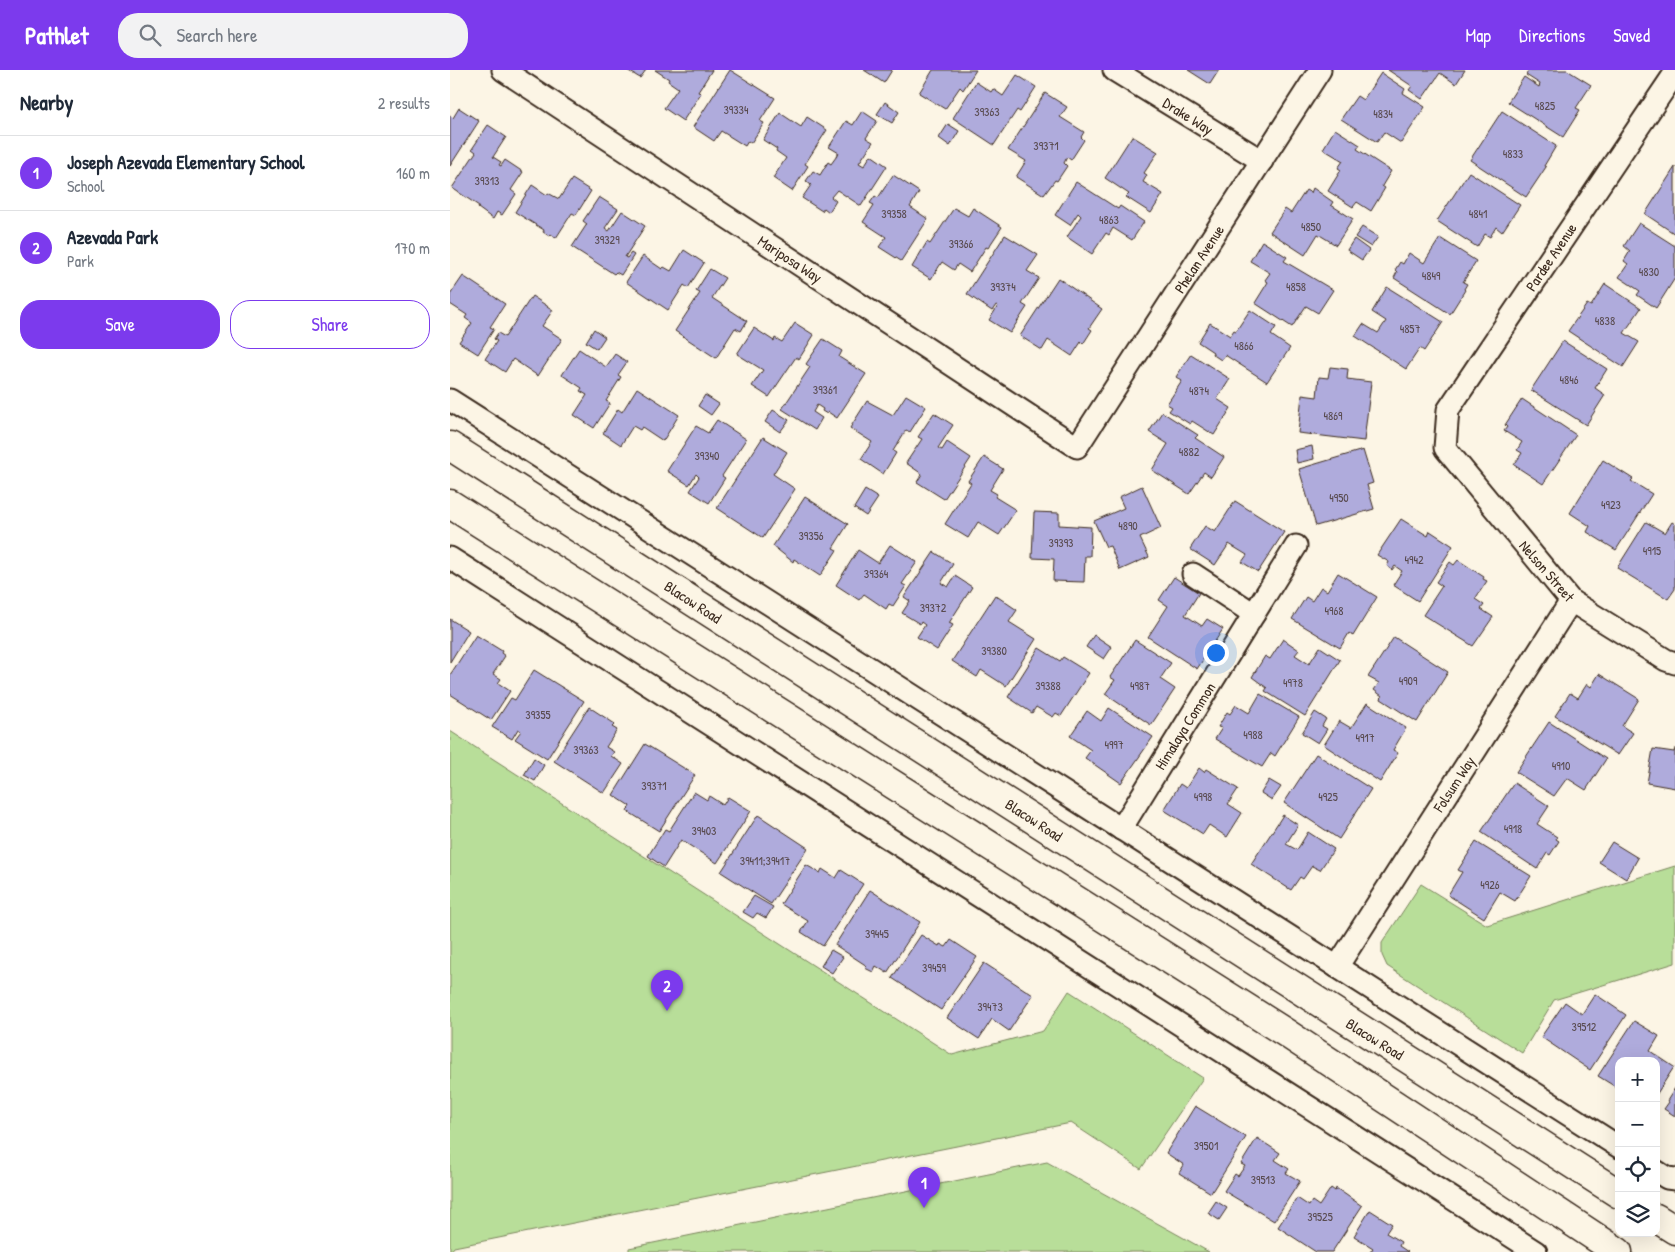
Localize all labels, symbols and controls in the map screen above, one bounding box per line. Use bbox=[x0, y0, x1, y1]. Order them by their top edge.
search box bbox=[118, 13, 468, 58]
text: Pathlet bbox=[25, 19, 88, 51]
icon: search bbox=[136, 21, 164, 49]
text: Search here bbox=[176, 22, 258, 48]
text: Map bbox=[1466, 23, 1491, 48]
text: Directions bbox=[1519, 23, 1585, 48]
text: Saved bbox=[1613, 23, 1650, 48]
text: Nearby bbox=[20, 88, 73, 117]
text: 2 results bbox=[378, 92, 430, 114]
street label: Drake Way bbox=[1159, 92, 1217, 140]
house number: 4825 bbox=[1535, 97, 1555, 114]
house number: 39334 bbox=[723, 101, 749, 118]
house number: 39363 bbox=[974, 103, 1000, 120]
house number: 4834 bbox=[1373, 105, 1393, 122]
house number: 39371 bbox=[1033, 137, 1059, 154]
house number: 4833 bbox=[1503, 145, 1523, 162]
text: Joseph Azevada Elementary School bbox=[67, 149, 305, 175]
text: 1 bbox=[33, 162, 39, 184]
text: 160 m bbox=[396, 162, 430, 184]
house number: 39313 bbox=[475, 172, 499, 189]
text: School bbox=[67, 175, 104, 197]
house number: 39358 bbox=[881, 205, 907, 222]
house number: 4841 bbox=[1469, 205, 1487, 222]
house number: 4863 bbox=[1099, 211, 1119, 228]
house number: 4850 bbox=[1301, 218, 1321, 235]
street label: Pardee Avenue bbox=[1520, 219, 1582, 295]
street label: Phelan Avenue bbox=[1169, 221, 1229, 297]
text: Azevada Park bbox=[67, 224, 158, 250]
street label: Mariposa Way bbox=[754, 230, 826, 288]
house number: 39329 bbox=[594, 231, 620, 248]
house number: 39366 bbox=[949, 235, 974, 252]
text: 2 bbox=[32, 237, 40, 259]
text: 170 m bbox=[395, 237, 430, 259]
text: Park bbox=[67, 250, 94, 272]
house number: 4830 bbox=[1639, 263, 1659, 280]
house number: 4849 bbox=[1422, 267, 1441, 284]
house number: 39374 bbox=[990, 278, 1016, 295]
house number: 4858 bbox=[1286, 278, 1306, 295]
button: Save bbox=[20, 300, 220, 349]
button: Share bbox=[230, 300, 430, 349]
house number: 4838 bbox=[1595, 312, 1615, 329]
house number: 4857 bbox=[1400, 320, 1420, 337]
house number: 4866 bbox=[1234, 337, 1254, 354]
house number: 4846 bbox=[1560, 371, 1579, 388]
house number: 39361 bbox=[813, 381, 837, 398]
house number: 4874 bbox=[1189, 382, 1210, 399]
house number: 4869 bbox=[1324, 407, 1343, 424]
house number: 4882 bbox=[1179, 443, 1200, 460]
house number: 39340 bbox=[694, 447, 720, 464]
house number: 4950 bbox=[1329, 489, 1349, 506]
house number: 4923 bbox=[1601, 496, 1621, 513]
house number: 4890 bbox=[1118, 517, 1138, 534]
house number: 39356 bbox=[798, 527, 824, 544]
house number: 39393 bbox=[1049, 534, 1073, 551]
street label: Nelson Street bbox=[1514, 536, 1580, 607]
house number: 4915 bbox=[1643, 542, 1661, 559]
house number: 4942 bbox=[1404, 551, 1424, 568]
house number: 39364 bbox=[864, 565, 889, 582]
street label: Blacow Road bbox=[660, 576, 726, 628]
house number: 39372 bbox=[920, 599, 947, 616]
house number: 4968 bbox=[1325, 602, 1343, 619]
your location bbox=[1203, 640, 1229, 666]
house number: 39380 bbox=[981, 642, 1007, 659]
house number: 4909 bbox=[1399, 672, 1418, 689]
house number: 4978 bbox=[1283, 674, 1303, 691]
house number: 39388 bbox=[1035, 677, 1061, 694]
house number: 4987 bbox=[1130, 677, 1150, 694]
street label: Himalaya Common bbox=[1150, 678, 1220, 774]
house number: 39355 bbox=[525, 706, 551, 723]
house number: 4988 bbox=[1243, 726, 1263, 743]
house number: 4917 bbox=[1355, 729, 1375, 746]
house number: 4997 bbox=[1104, 736, 1124, 753]
house number: 39363 bbox=[573, 741, 599, 758]
street label: Folsum Way bbox=[1428, 752, 1480, 817]
house number: 4910 bbox=[1552, 757, 1570, 774]
house number: 39371 bbox=[641, 777, 667, 794]
house number: 4998 bbox=[1194, 788, 1212, 805]
house number: 4925 bbox=[1318, 788, 1338, 805]
street label: Blacow Road bbox=[1001, 794, 1067, 846]
house number: 4918 bbox=[1504, 820, 1522, 837]
house number: 39403 bbox=[691, 822, 717, 839]
house number: 39411;39417 bbox=[740, 852, 790, 869]
house number: 4926 bbox=[1480, 876, 1500, 893]
house number: 39445 bbox=[865, 925, 889, 942]
house number: 39459 bbox=[922, 959, 946, 976]
pin: 2 bbox=[651, 970, 683, 1011]
house number: 39473 bbox=[977, 998, 1003, 1015]
street label: Blacow Road bbox=[1342, 1013, 1408, 1065]
house number: 39512 bbox=[1572, 1018, 1597, 1035]
map controls bbox=[1615, 1057, 1660, 1237]
button: + bbox=[1615, 1057, 1660, 1102]
button: − bbox=[1615, 1102, 1660, 1147]
house number: 39501 bbox=[1194, 1137, 1218, 1154]
button: locate bbox=[1615, 1147, 1660, 1192]
pin: 1 bbox=[908, 1167, 940, 1208]
house number: 39513 bbox=[1251, 1171, 1275, 1188]
button: layers bbox=[1615, 1192, 1660, 1237]
house number: 39525 bbox=[1307, 1208, 1333, 1225]

